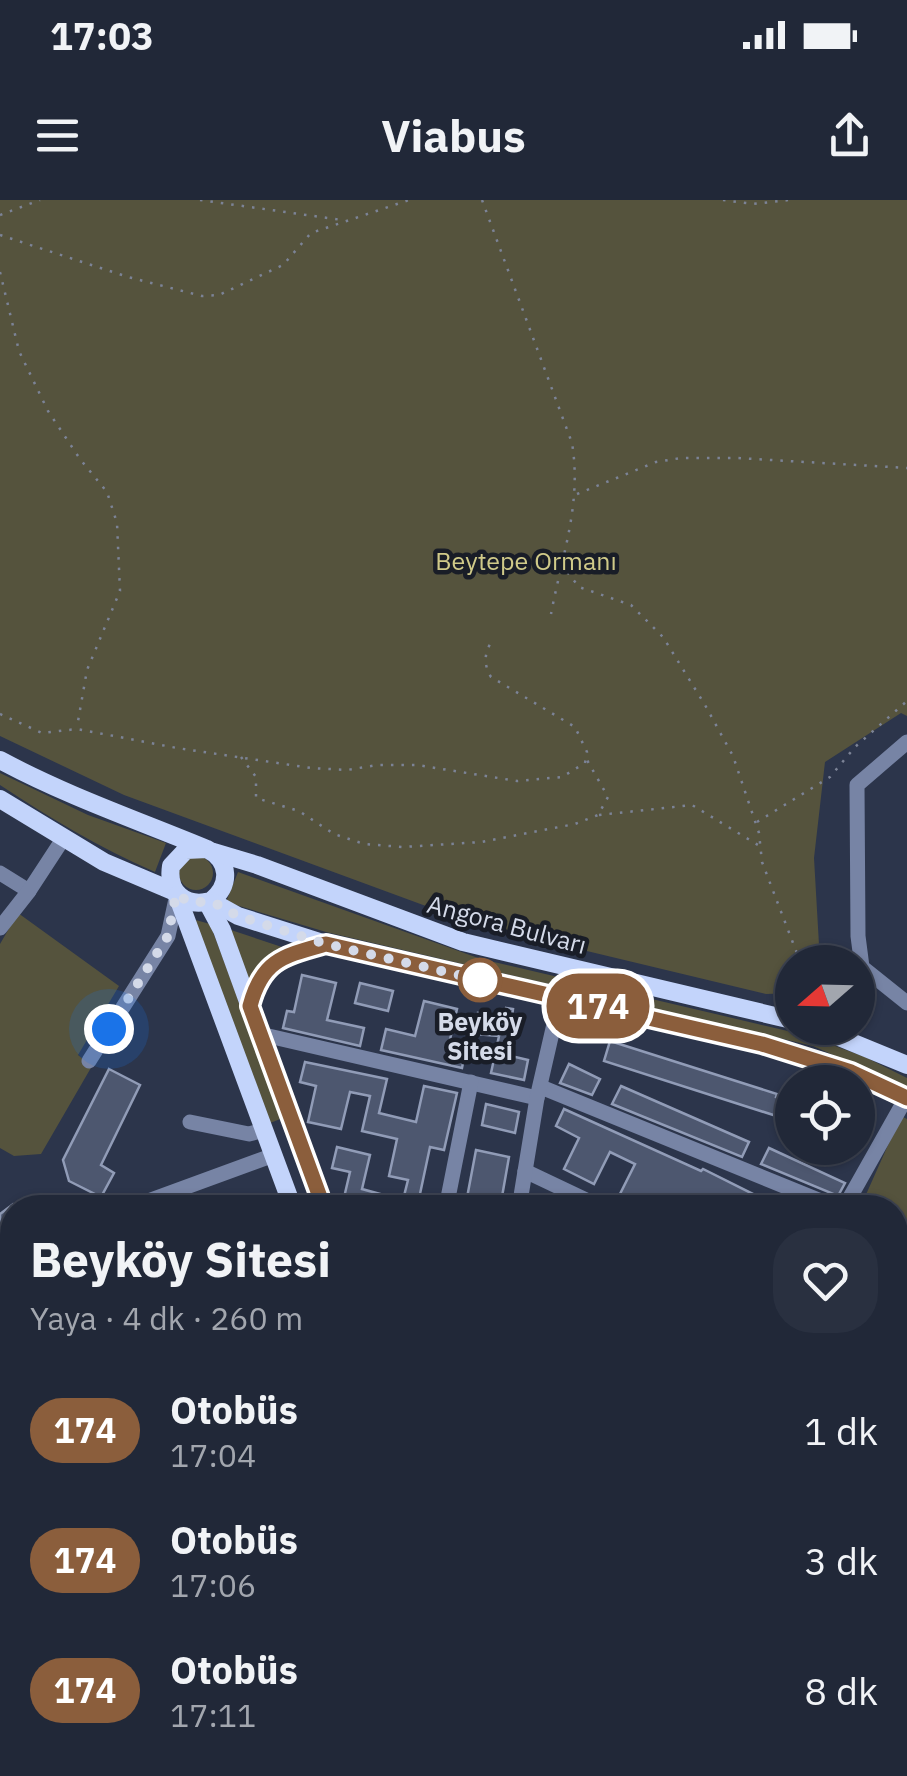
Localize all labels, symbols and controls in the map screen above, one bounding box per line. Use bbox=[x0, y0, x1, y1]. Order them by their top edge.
text: 17:03 bbox=[50, 11, 154, 60]
text: Viabus bbox=[381, 106, 526, 164]
icon: menu bbox=[30, 108, 85, 163]
icon: share bbox=[822, 108, 877, 163]
park label: Beytepe Ormanı bbox=[435, 544, 617, 577]
street label: Angora Bulvarı bbox=[424, 887, 590, 961]
north arrow bbox=[775, 945, 875, 1045]
map controls bbox=[775, 945, 875, 1165]
marker: Beyköy Sitesi bbox=[459, 959, 501, 1001]
line badge: 174 bbox=[540, 974, 656, 1038]
text: 174 bbox=[566, 983, 630, 1029]
your location bbox=[84, 1004, 134, 1054]
place label: Beyköy Sitesi bbox=[438, 1005, 523, 1067]
button: locate bbox=[775, 1065, 875, 1165]
text: Beyköy Sitesi bbox=[30, 1228, 331, 1290]
button: heart bbox=[773, 1228, 878, 1333]
text: Yaya · 4 dk · 260 m bbox=[30, 1297, 303, 1339]
text: Otobüs bbox=[170, 1385, 298, 1434]
text: 1 dk bbox=[804, 1406, 878, 1455]
text: 174 bbox=[53, 1407, 117, 1453]
text: 17:04 bbox=[170, 1434, 256, 1476]
text: Otobüs bbox=[170, 1515, 298, 1564]
text: 3 dk bbox=[804, 1536, 878, 1585]
text: 174 bbox=[53, 1537, 117, 1583]
text: 17:06 bbox=[170, 1564, 256, 1606]
text: Otobüs bbox=[170, 1645, 298, 1694]
text: 8 dk bbox=[804, 1666, 878, 1715]
text: 174 bbox=[53, 1667, 117, 1713]
text: 17:11 bbox=[170, 1694, 256, 1736]

